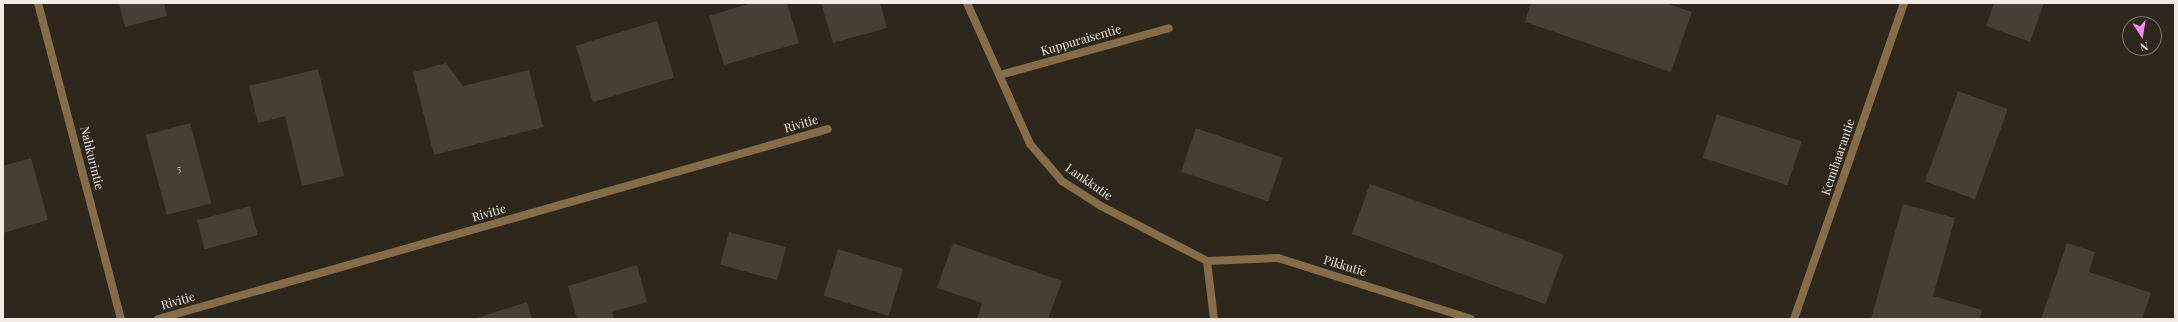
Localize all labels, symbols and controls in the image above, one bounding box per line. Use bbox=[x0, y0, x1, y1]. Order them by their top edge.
north arrow bbox=[2122, 16, 2162, 56]
street label: Kuppuraisentie bbox=[1039, 22, 1123, 58]
text: N bbox=[2139, 39, 2150, 55]
street label: Rivitie bbox=[782, 112, 820, 136]
street label: Kemihaarantie bbox=[1818, 117, 1858, 197]
street label: Nahkurintie bbox=[77, 125, 107, 191]
street label: Lankkutie bbox=[1063, 161, 1115, 203]
house number: 5 bbox=[177, 163, 181, 175]
street label: Rivitie bbox=[470, 201, 508, 225]
street label: Pikkutie bbox=[1322, 253, 1368, 279]
street label: Rivitie bbox=[159, 289, 197, 313]

